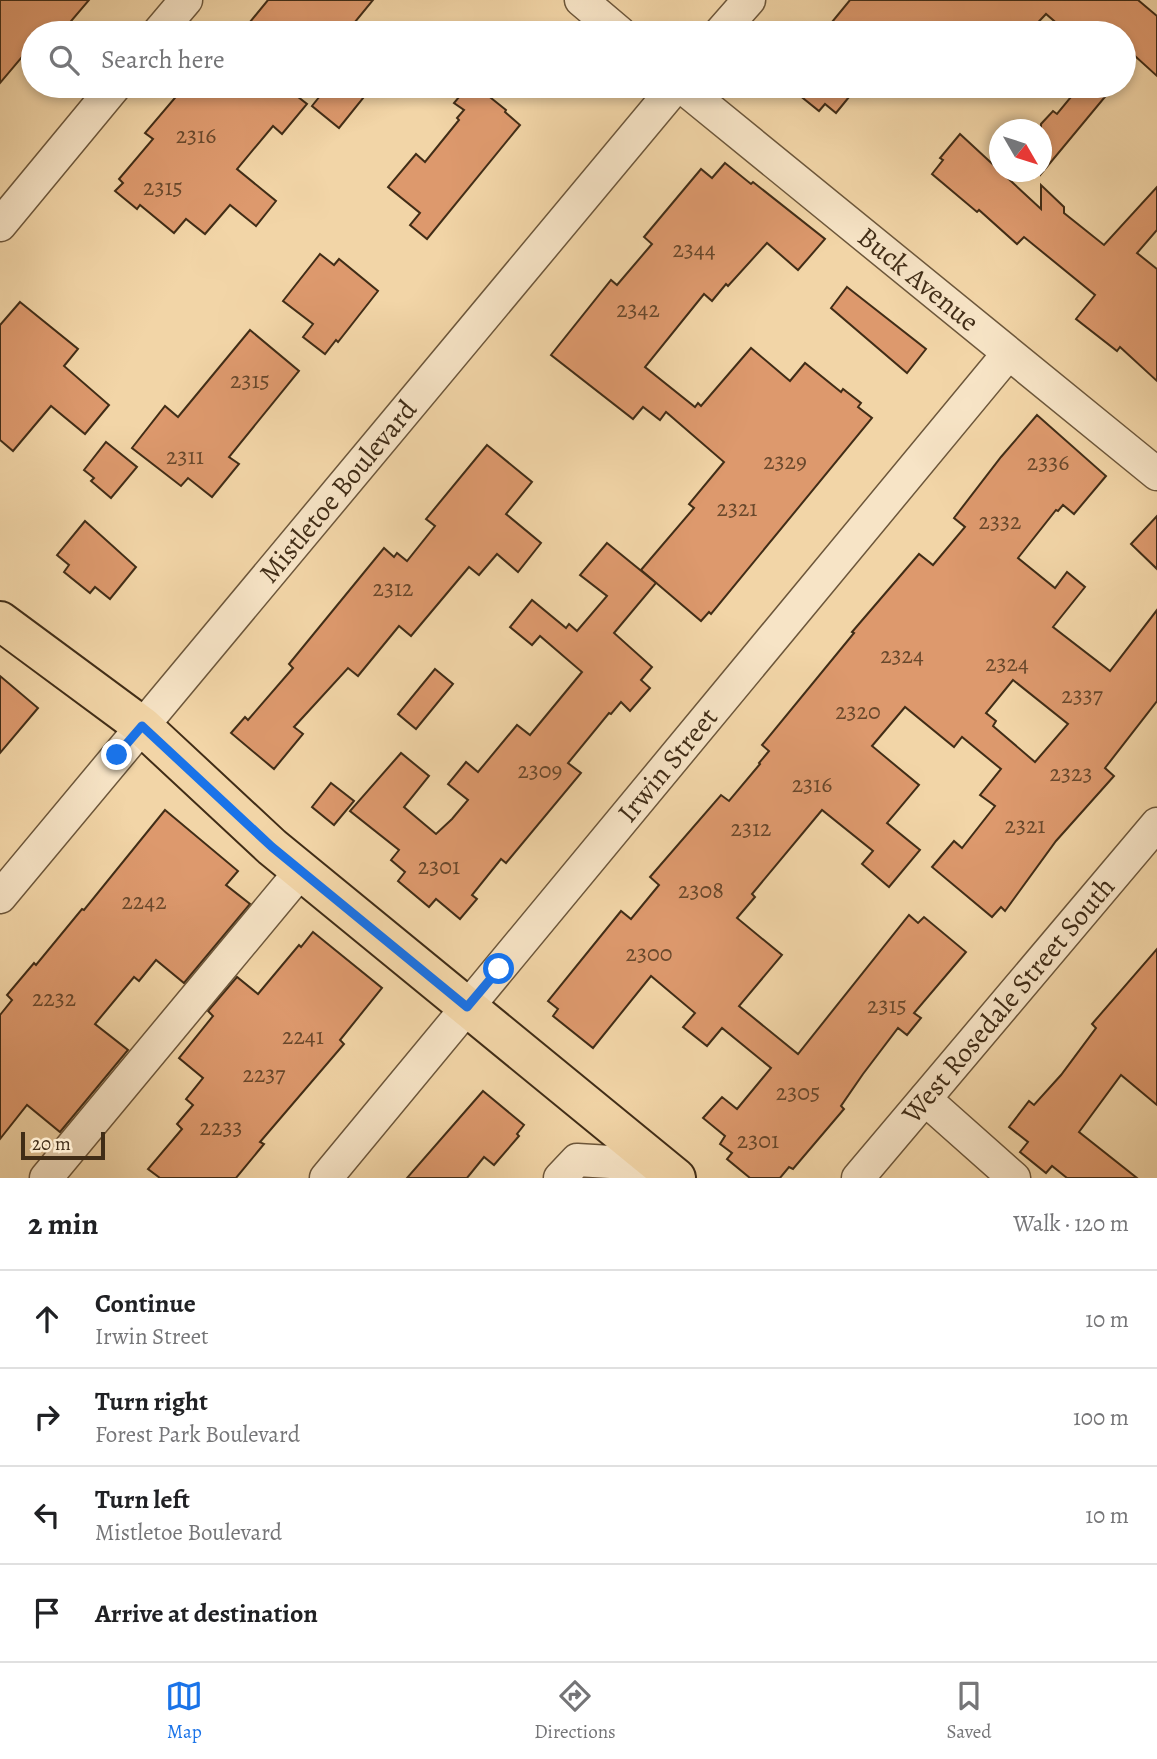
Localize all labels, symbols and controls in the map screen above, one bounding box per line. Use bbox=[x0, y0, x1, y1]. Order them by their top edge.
search box bbox=[21, 21, 1136, 98]
icon: search bbox=[45, 41, 83, 79]
text: Search here bbox=[101, 42, 225, 77]
house number: 2316 bbox=[176, 119, 216, 151]
north arrow bbox=[989, 119, 1052, 182]
house number: 2315 bbox=[143, 171, 183, 203]
street label: Buck Avenue bbox=[849, 218, 987, 340]
house number: 2344 bbox=[672, 233, 716, 265]
house number: 2342 bbox=[616, 293, 660, 325]
house number: 2315 bbox=[230, 364, 270, 396]
street label: Mistletoe Boulevard bbox=[250, 391, 426, 591]
house number: 2311 bbox=[166, 440, 204, 472]
house number: 2329 bbox=[763, 445, 807, 477]
house number: 2336 bbox=[1027, 446, 1069, 478]
house number: 2321 bbox=[717, 492, 758, 524]
house number: 2332 bbox=[979, 505, 1021, 537]
house number: 2312 bbox=[373, 572, 414, 604]
house number: 2324 bbox=[880, 639, 924, 671]
house number: 2324 bbox=[985, 647, 1029, 679]
house number: 2337 bbox=[1061, 679, 1104, 711]
house number: 2320 bbox=[835, 695, 881, 727]
street label: Irwin Street bbox=[609, 700, 727, 831]
route end bbox=[101, 739, 132, 770]
house number: 2309 bbox=[517, 754, 563, 786]
house number: 2323 bbox=[1050, 757, 1092, 789]
house number: 2316 bbox=[792, 768, 832, 800]
house number: 2321 bbox=[1005, 809, 1046, 841]
house number: 2312 bbox=[731, 812, 772, 844]
house number: 2301 bbox=[418, 850, 460, 882]
street label: West Rosedale Street South bbox=[893, 869, 1123, 1132]
house number: 2308 bbox=[678, 874, 724, 906]
house number: 2242 bbox=[121, 885, 167, 917]
house number: 2300 bbox=[626, 937, 672, 969]
route start bbox=[483, 953, 514, 984]
house number: 2232 bbox=[32, 982, 76, 1014]
house number: 2315 bbox=[867, 989, 907, 1021]
house number: 2241 bbox=[282, 1020, 324, 1052]
house number: 2237 bbox=[243, 1058, 286, 1090]
house number: 2305 bbox=[776, 1076, 820, 1108]
house number: 2233 bbox=[200, 1111, 242, 1143]
house number: 2301 bbox=[737, 1124, 779, 1156]
scale bar bbox=[21, 1129, 105, 1161]
text: 20 m bbox=[32, 1131, 71, 1157]
text: 2 min bbox=[28, 1204, 98, 1244]
text: Walk · 120 m bbox=[1013, 1208, 1129, 1239]
text: Continue bbox=[95, 1286, 196, 1321]
icon: ahead bbox=[28, 1300, 66, 1338]
text: 10 m bbox=[1085, 1304, 1129, 1335]
text: Irwin Street bbox=[95, 1321, 209, 1352]
text: Turn right bbox=[95, 1384, 208, 1419]
icon: right bbox=[28, 1398, 66, 1436]
text: 100 m bbox=[1073, 1402, 1129, 1433]
text: Forest Park Boulevard bbox=[95, 1419, 300, 1450]
text: Turn left bbox=[95, 1482, 190, 1517]
icon: left bbox=[28, 1496, 66, 1534]
text: 10 m bbox=[1085, 1500, 1129, 1531]
text: Mistletoe Boulevard bbox=[95, 1517, 282, 1548]
icon: arrive bbox=[28, 1594, 66, 1632]
text: Arrive at destination bbox=[95, 1596, 318, 1631]
tab: Map bbox=[165, 1677, 203, 1745]
tab: Directions bbox=[534, 1677, 616, 1745]
tab: Saved bbox=[947, 1677, 992, 1745]

